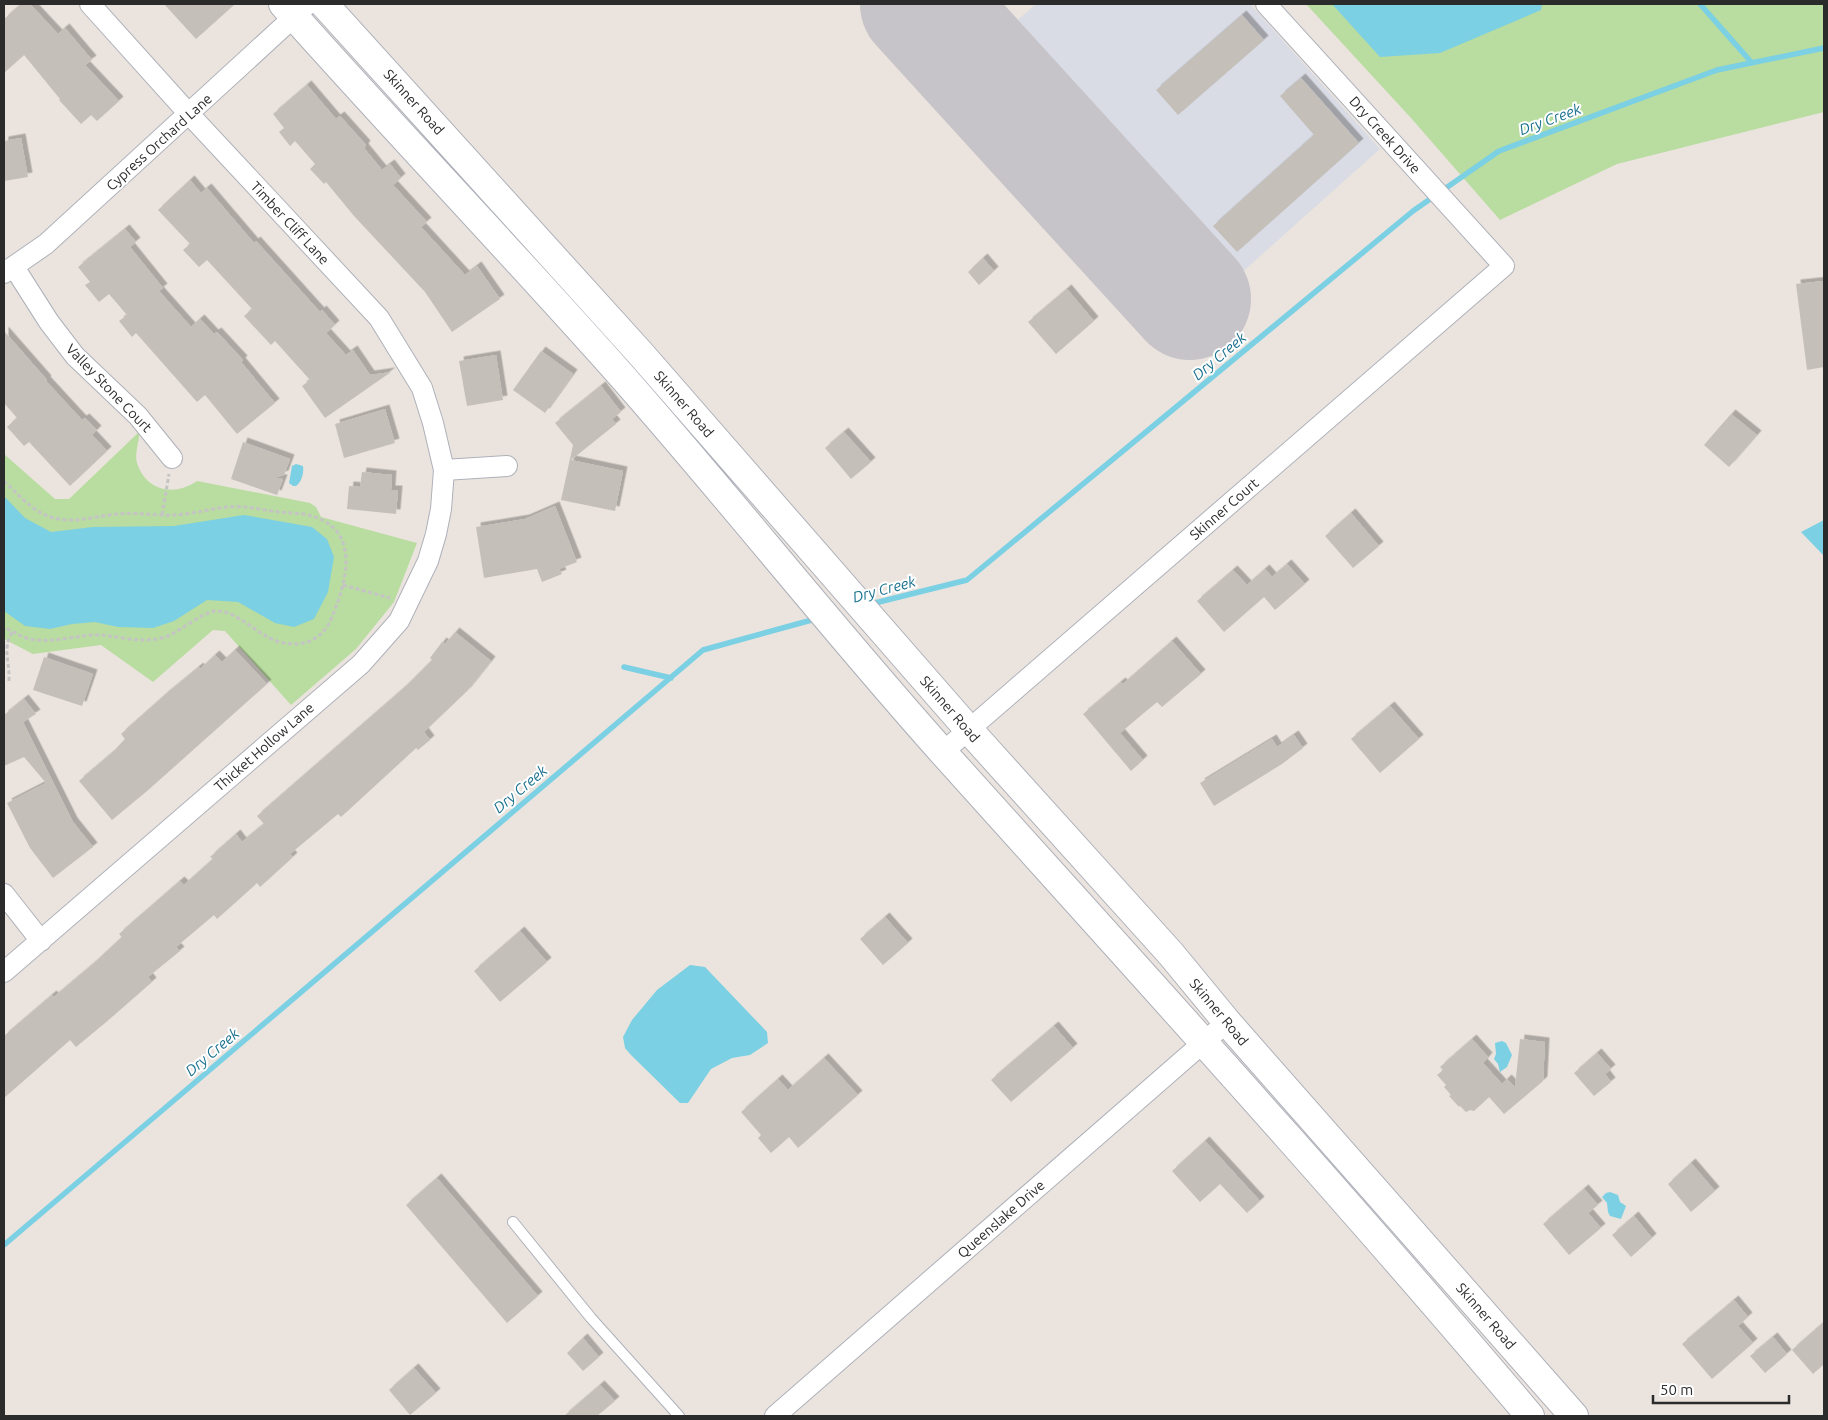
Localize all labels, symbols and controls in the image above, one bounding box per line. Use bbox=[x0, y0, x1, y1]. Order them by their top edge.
street label: Skinner Road bbox=[381, 66, 447, 138]
street label: Cypress Orchard Lane bbox=[103, 90, 215, 194]
street label: Dry Creek Drive bbox=[1346, 93, 1424, 177]
water label: Dry Creek bbox=[1517, 100, 1584, 138]
street label: Timber Cliff Lane bbox=[247, 178, 333, 268]
water label: Dry Creek bbox=[1189, 329, 1249, 383]
street label: Valley Stone Court bbox=[63, 341, 156, 436]
street label: Skinner Road bbox=[651, 368, 717, 440]
street label: Skinner Court bbox=[1186, 475, 1262, 543]
water label: Dry Creek bbox=[851, 572, 918, 606]
street label: Skinner Road bbox=[917, 673, 983, 745]
street label: Thicket Hollow Lane bbox=[211, 699, 317, 795]
water label: Dry Creek bbox=[490, 762, 550, 816]
street label: Skinner Road bbox=[1186, 975, 1252, 1049]
water label: Dry Creek bbox=[182, 1025, 242, 1079]
street label: Queenslake Drive bbox=[954, 1177, 1048, 1261]
street label: Skinner Road bbox=[1453, 1280, 1519, 1352]
scale bar bbox=[1653, 1372, 1789, 1404]
text: 50 m bbox=[1660, 1381, 1693, 1398]

